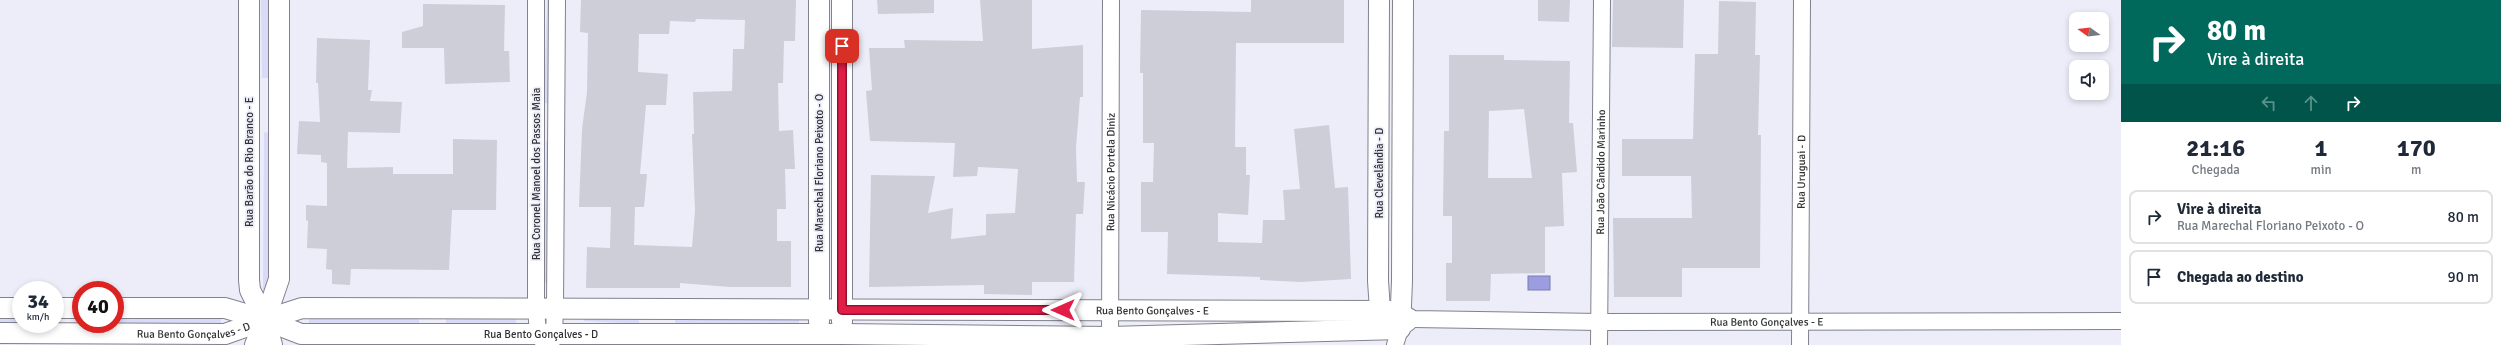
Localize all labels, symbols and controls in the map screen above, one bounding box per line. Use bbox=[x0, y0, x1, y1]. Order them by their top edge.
north arrow bbox=[2069, 12, 2109, 52]
map controls bbox=[2069, 12, 2109, 100]
text: 80 m bbox=[2207, 14, 2266, 48]
icon: right bbox=[2141, 16, 2193, 68]
pin bbox=[825, 29, 859, 63]
icon: arrive bbox=[831, 35, 853, 57]
text: Vire à direita bbox=[2207, 48, 2304, 70]
button: sound bbox=[2069, 60, 2109, 100]
street label: Rua Coronel Manoel dos Passos Maia bbox=[530, 87, 543, 260]
icon: left bbox=[2258, 92, 2280, 114]
icon: ahead bbox=[2300, 92, 2322, 114]
icon: right bbox=[2342, 92, 2364, 114]
street label: Rua Marechal Floriano Peixoto - O bbox=[813, 94, 826, 252]
street label: Rua Barão do Rio Branco - E bbox=[243, 97, 256, 227]
street label: Rua João Cândido Marinho bbox=[1594, 109, 1608, 235]
street label: Rua Nicácio Portela Diniz bbox=[1104, 113, 1118, 231]
street label: Rua Clevelândia - D bbox=[1373, 128, 1386, 218]
text: 21:16 bbox=[2186, 133, 2245, 163]
text: 1 bbox=[2315, 133, 2327, 163]
text: 170 bbox=[2397, 133, 2436, 163]
street label: Rua Uruguai - D bbox=[1795, 135, 1808, 209]
text: Chegada bbox=[2192, 162, 2240, 178]
text: min bbox=[2311, 162, 2332, 178]
text: m bbox=[2411, 162, 2421, 178]
text: Vire à direita bbox=[2177, 200, 2261, 218]
icon: right bbox=[2143, 206, 2165, 228]
text: 80 m bbox=[2448, 208, 2479, 226]
text: Rua Marechal Floriano Peixoto - O bbox=[2177, 218, 2364, 234]
icon: arrive bbox=[2143, 266, 2165, 288]
text: Chegada ao destino bbox=[2177, 268, 2304, 286]
text: 90 m bbox=[2448, 268, 2479, 286]
speed limit sign: 40 bbox=[72, 281, 124, 333]
text: 34 bbox=[27, 289, 49, 314]
position arrow bbox=[1042, 289, 1084, 331]
street label: Rua Bento Gonçalves - E bbox=[1096, 304, 1209, 317]
text: km/h bbox=[27, 311, 49, 323]
street label: Rua Bento Gonçalves - E bbox=[1710, 316, 1823, 329]
street label: Rua Bento Gonçalves - D bbox=[137, 320, 252, 341]
street label: Rua Bento Gonçalves - D bbox=[484, 328, 598, 341]

